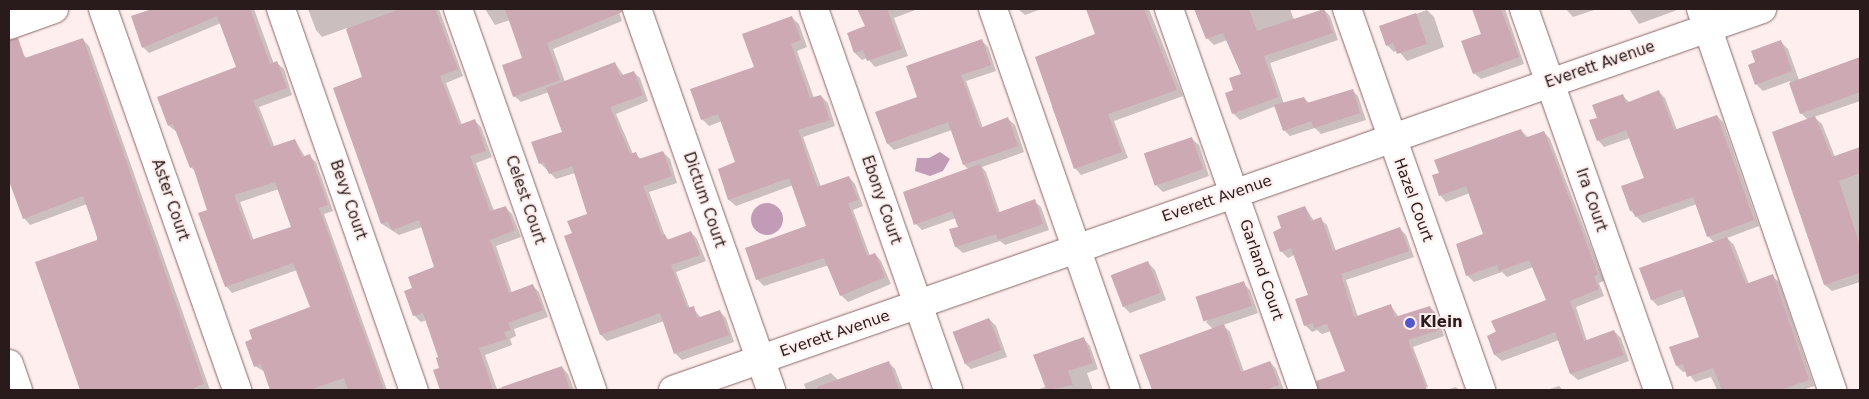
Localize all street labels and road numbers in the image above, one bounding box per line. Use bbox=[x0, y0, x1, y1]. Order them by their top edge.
street label: Everett Avenue bbox=[1543, 38, 1657, 92]
street label: Dictum Court bbox=[679, 150, 729, 250]
street label: Celest Court bbox=[501, 153, 549, 247]
street label: Ebony Court bbox=[857, 153, 905, 247]
street label: Hazel Court bbox=[1390, 156, 1436, 244]
street label: Aster Court bbox=[148, 157, 192, 243]
street label: Bevy Court bbox=[326, 158, 370, 242]
street label: Ira Court bbox=[1572, 166, 1610, 234]
street label: Everett Avenue bbox=[1160, 172, 1274, 226]
street label: Garland Court bbox=[1235, 217, 1287, 323]
street label: Everett Avenue bbox=[778, 307, 892, 361]

